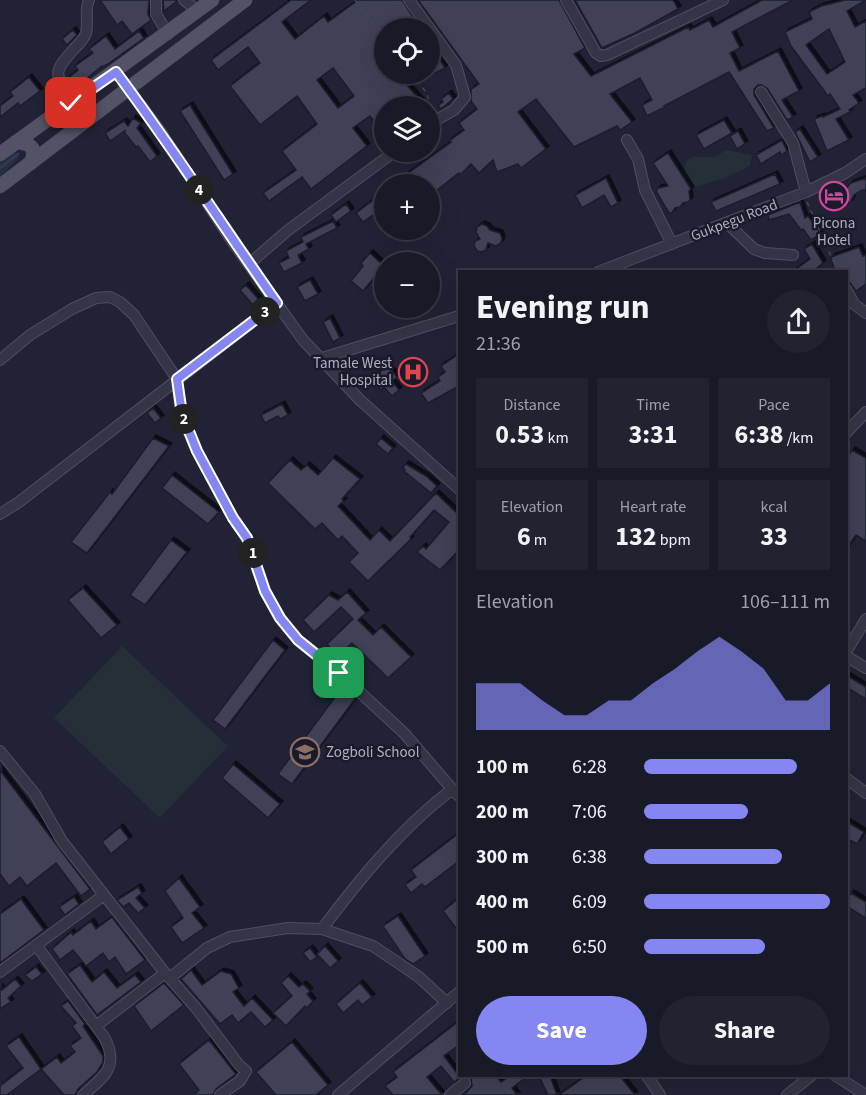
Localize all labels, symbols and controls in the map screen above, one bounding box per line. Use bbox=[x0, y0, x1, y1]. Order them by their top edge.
map controls bbox=[374, 18, 440, 318]
button: locate bbox=[374, 18, 440, 84]
pin bbox=[45, 77, 96, 128]
icon: check bbox=[54, 86, 87, 119]
button: layers bbox=[374, 96, 440, 162]
button: + bbox=[374, 174, 440, 240]
pin: 4 bbox=[184, 175, 214, 205]
text: 4 bbox=[195, 179, 203, 201]
hotel icon: Picona Hotel bbox=[818, 180, 850, 212]
street label: Gukpegu Road bbox=[688, 194, 781, 247]
place label: Picona Hotel bbox=[813, 213, 855, 251]
button: − bbox=[374, 252, 440, 318]
text: Evening run bbox=[476, 284, 650, 331]
button: share bbox=[767, 290, 830, 353]
pin: 3 bbox=[250, 297, 280, 327]
text: 3 bbox=[261, 301, 269, 323]
text: 21:36 bbox=[476, 330, 521, 358]
place label: Tamale West Hospital bbox=[313, 353, 392, 391]
hospital icon: Tamale West Hospital bbox=[397, 356, 429, 388]
text: Distance bbox=[504, 394, 560, 416]
text: Time bbox=[636, 394, 670, 416]
text: Pace bbox=[758, 394, 790, 416]
pin: 2 bbox=[169, 404, 199, 434]
text: 2 bbox=[180, 408, 188, 430]
text: 0.53 bbox=[495, 416, 544, 453]
text: 3:31 bbox=[629, 416, 677, 453]
text: 6:38 bbox=[735, 416, 784, 453]
text: km bbox=[544, 427, 569, 449]
text: /km bbox=[784, 427, 813, 449]
text: Elevation bbox=[501, 496, 563, 518]
text: Heart rate bbox=[620, 496, 686, 518]
text: kcal bbox=[761, 496, 787, 518]
text: 6 bbox=[517, 518, 531, 555]
text: 132 bbox=[615, 518, 656, 555]
text: 33 bbox=[760, 518, 788, 555]
text: m bbox=[531, 529, 547, 551]
text: bpm bbox=[656, 529, 691, 551]
pin: 1 bbox=[238, 538, 268, 568]
text: 1 bbox=[249, 542, 257, 564]
text: Elevation bbox=[476, 588, 554, 616]
text: 106–111 m bbox=[740, 588, 830, 616]
pin bbox=[313, 647, 364, 698]
icon: arrive bbox=[322, 656, 355, 689]
school or university icon: Zogboli School bbox=[289, 736, 321, 768]
place label: Zogboli School bbox=[326, 742, 420, 763]
text: 100 m bbox=[476, 753, 529, 781]
text: 6:28 bbox=[572, 753, 607, 781]
text: 200 m bbox=[476, 798, 529, 826]
text: 7:06 bbox=[572, 798, 607, 826]
text: 300 m bbox=[476, 843, 529, 871]
text: 6:38 bbox=[572, 843, 607, 871]
text: 400 m bbox=[476, 888, 529, 916]
text: 6:09 bbox=[572, 888, 607, 916]
text: 500 m bbox=[476, 933, 529, 961]
text: 6:50 bbox=[572, 933, 607, 961]
button: Save bbox=[476, 996, 647, 1065]
button: Share bbox=[659, 996, 830, 1065]

